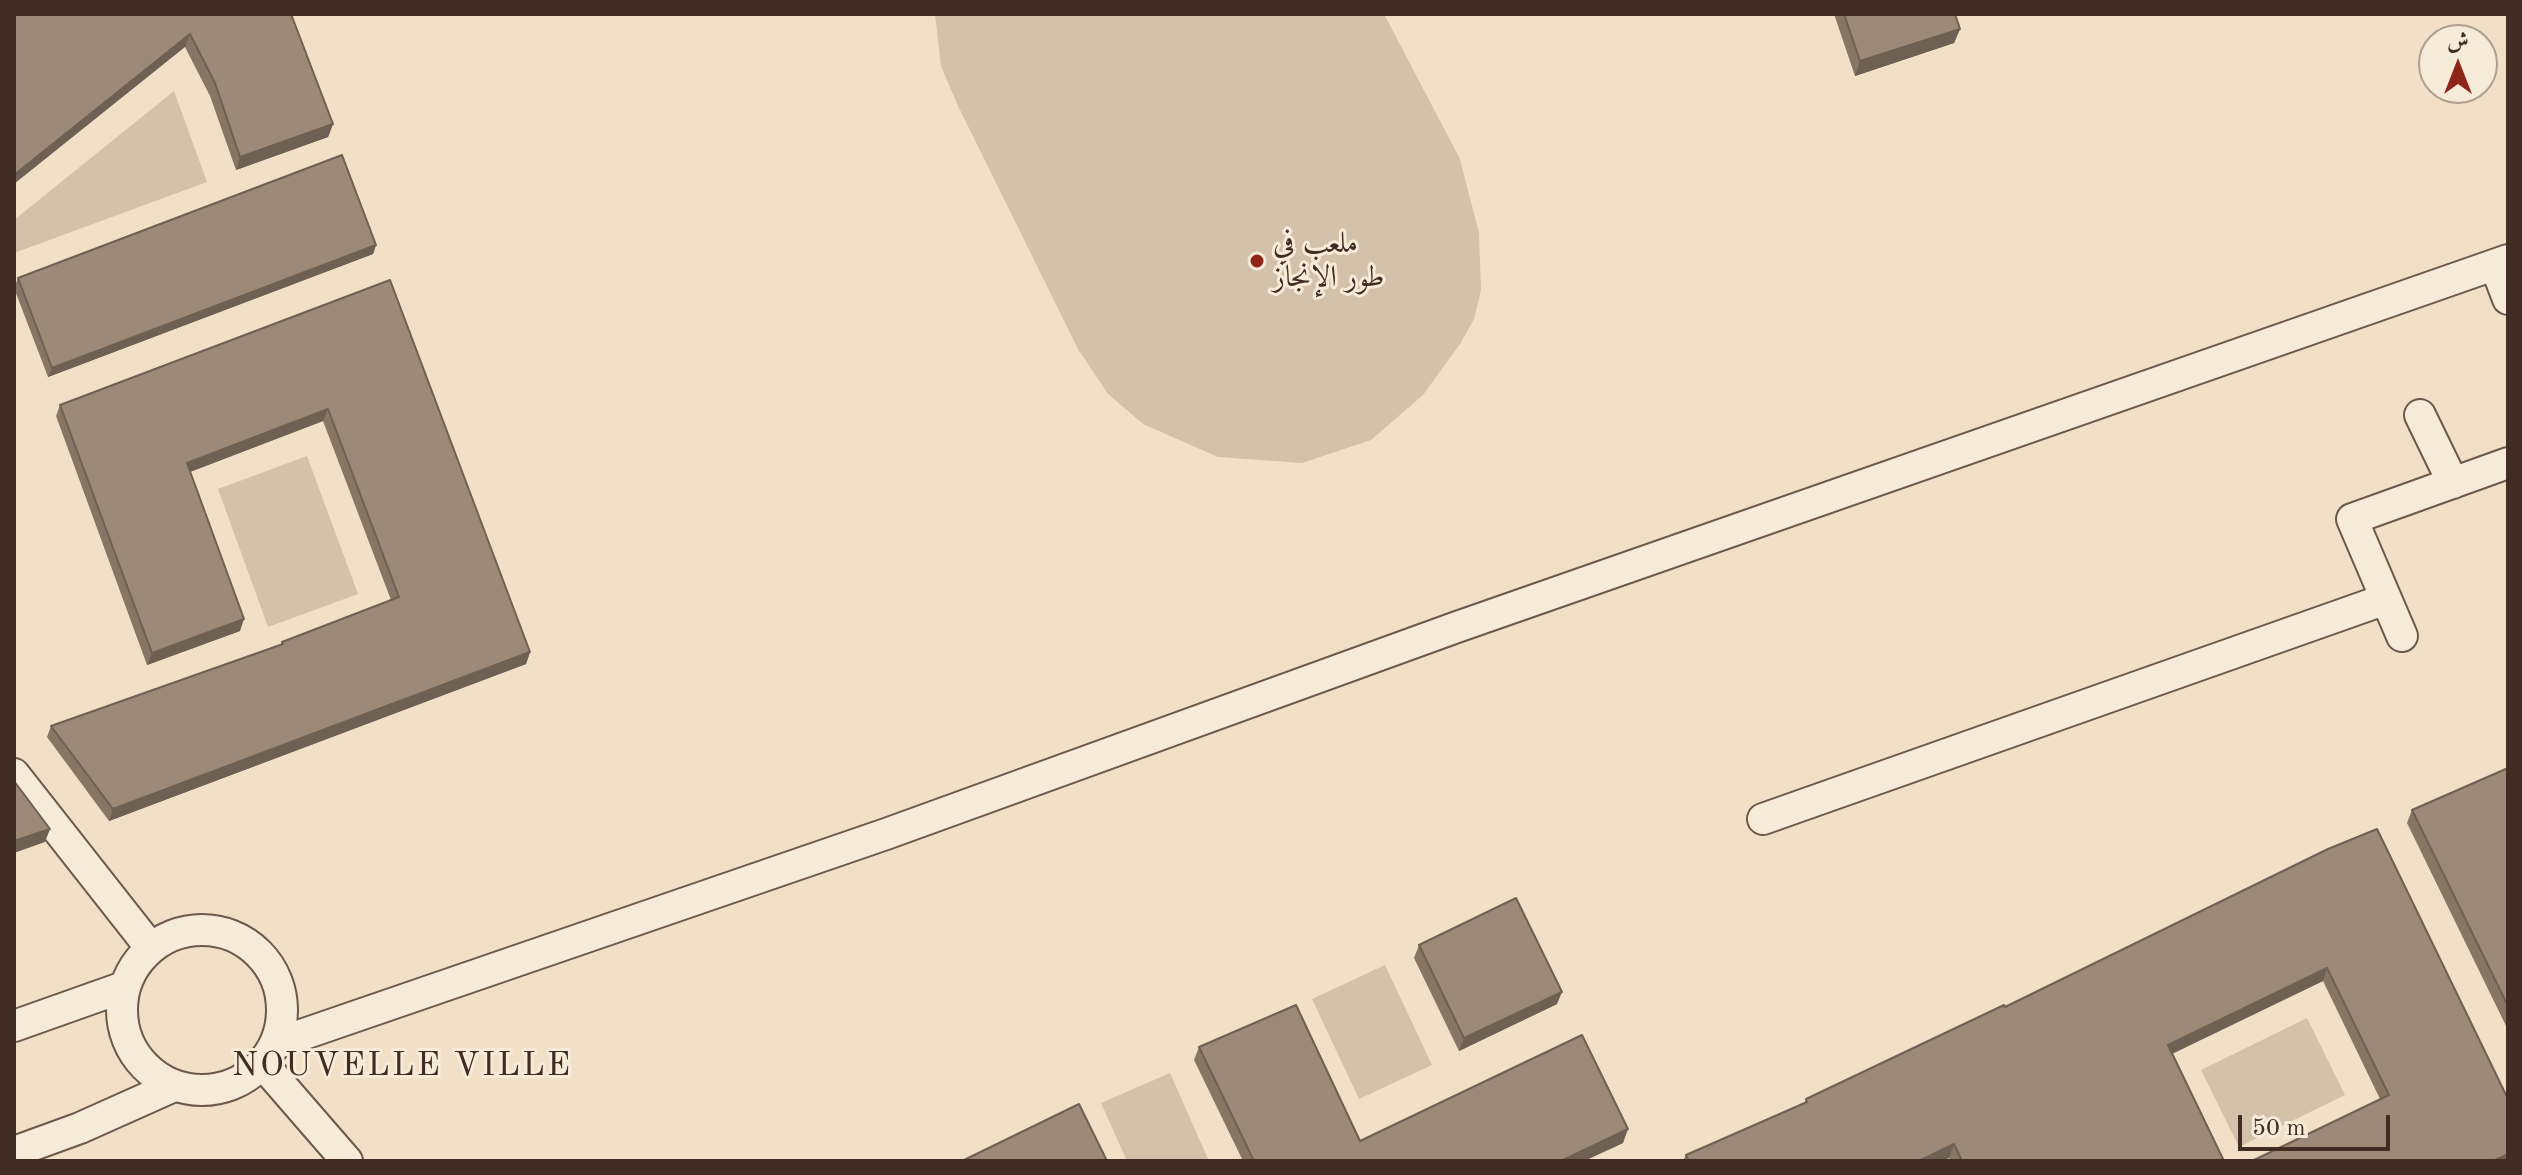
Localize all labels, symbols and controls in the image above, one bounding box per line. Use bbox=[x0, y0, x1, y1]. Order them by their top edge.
north arrow bbox=[2418, 24, 2498, 104]
text: ش bbox=[2447, 31, 2469, 53]
place label: ملعب في طور الإنجاز bbox=[1273, 226, 1385, 296]
marker: ملعب في طور الإنجاز bbox=[1248, 252, 1266, 270]
district label: NOUVELLE VILLE bbox=[232, 1046, 572, 1086]
scale bar bbox=[2242, 1099, 2394, 1149]
text: 50 m bbox=[2252, 1117, 2306, 1141]

